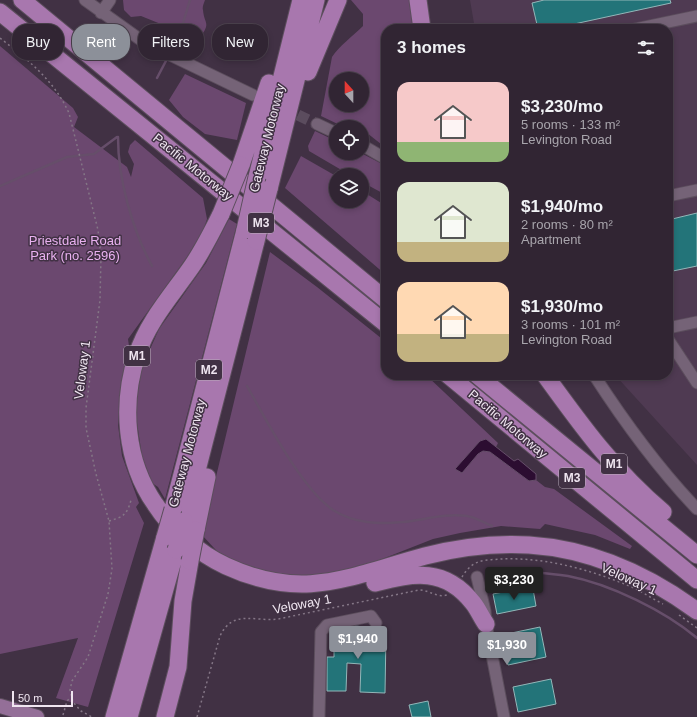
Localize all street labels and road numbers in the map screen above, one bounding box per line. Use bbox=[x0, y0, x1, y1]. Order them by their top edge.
street label: Gateway Motorway bbox=[246, 82, 288, 194]
street label: Pacific Motorway bbox=[150, 130, 236, 204]
road number: M3 bbox=[248, 213, 274, 233]
street label: Veloway 1 bbox=[71, 340, 93, 400]
road number: M1 bbox=[124, 346, 150, 366]
road number: M2 bbox=[196, 360, 222, 380]
street label: Pacific Motorway bbox=[466, 387, 551, 462]
street label: Gateway Motorway bbox=[165, 397, 209, 509]
road number: M1 bbox=[601, 454, 627, 474]
road number: M3 bbox=[559, 468, 585, 488]
street label: Veloway 1 bbox=[599, 560, 659, 598]
street label: Veloway 1 bbox=[271, 591, 333, 617]

